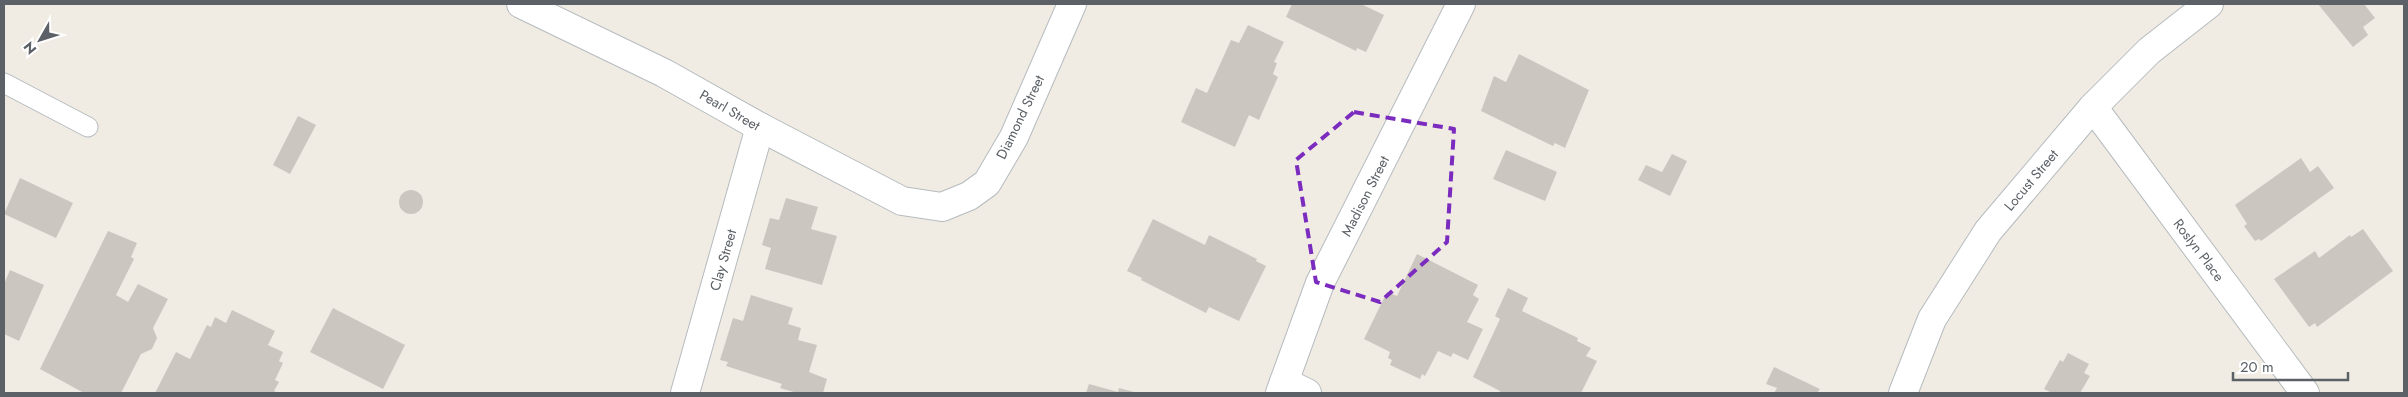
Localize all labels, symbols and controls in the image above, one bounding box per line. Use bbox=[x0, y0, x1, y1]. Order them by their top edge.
north arrow bbox=[15, 15, 65, 65]
text: N bbox=[19, 38, 41, 59]
street label: Diamond Street bbox=[991, 71, 1049, 162]
street label: Pearl Street bbox=[696, 85, 764, 136]
street label: Locust Street bbox=[1999, 145, 2063, 215]
street label: Madison Street bbox=[1336, 152, 1394, 240]
street label: Roslyn Place bbox=[2169, 215, 2229, 285]
street label: Clay Street bbox=[705, 226, 742, 293]
scale bar bbox=[2233, 350, 2348, 382]
text: 20 m bbox=[2240, 356, 2274, 378]

